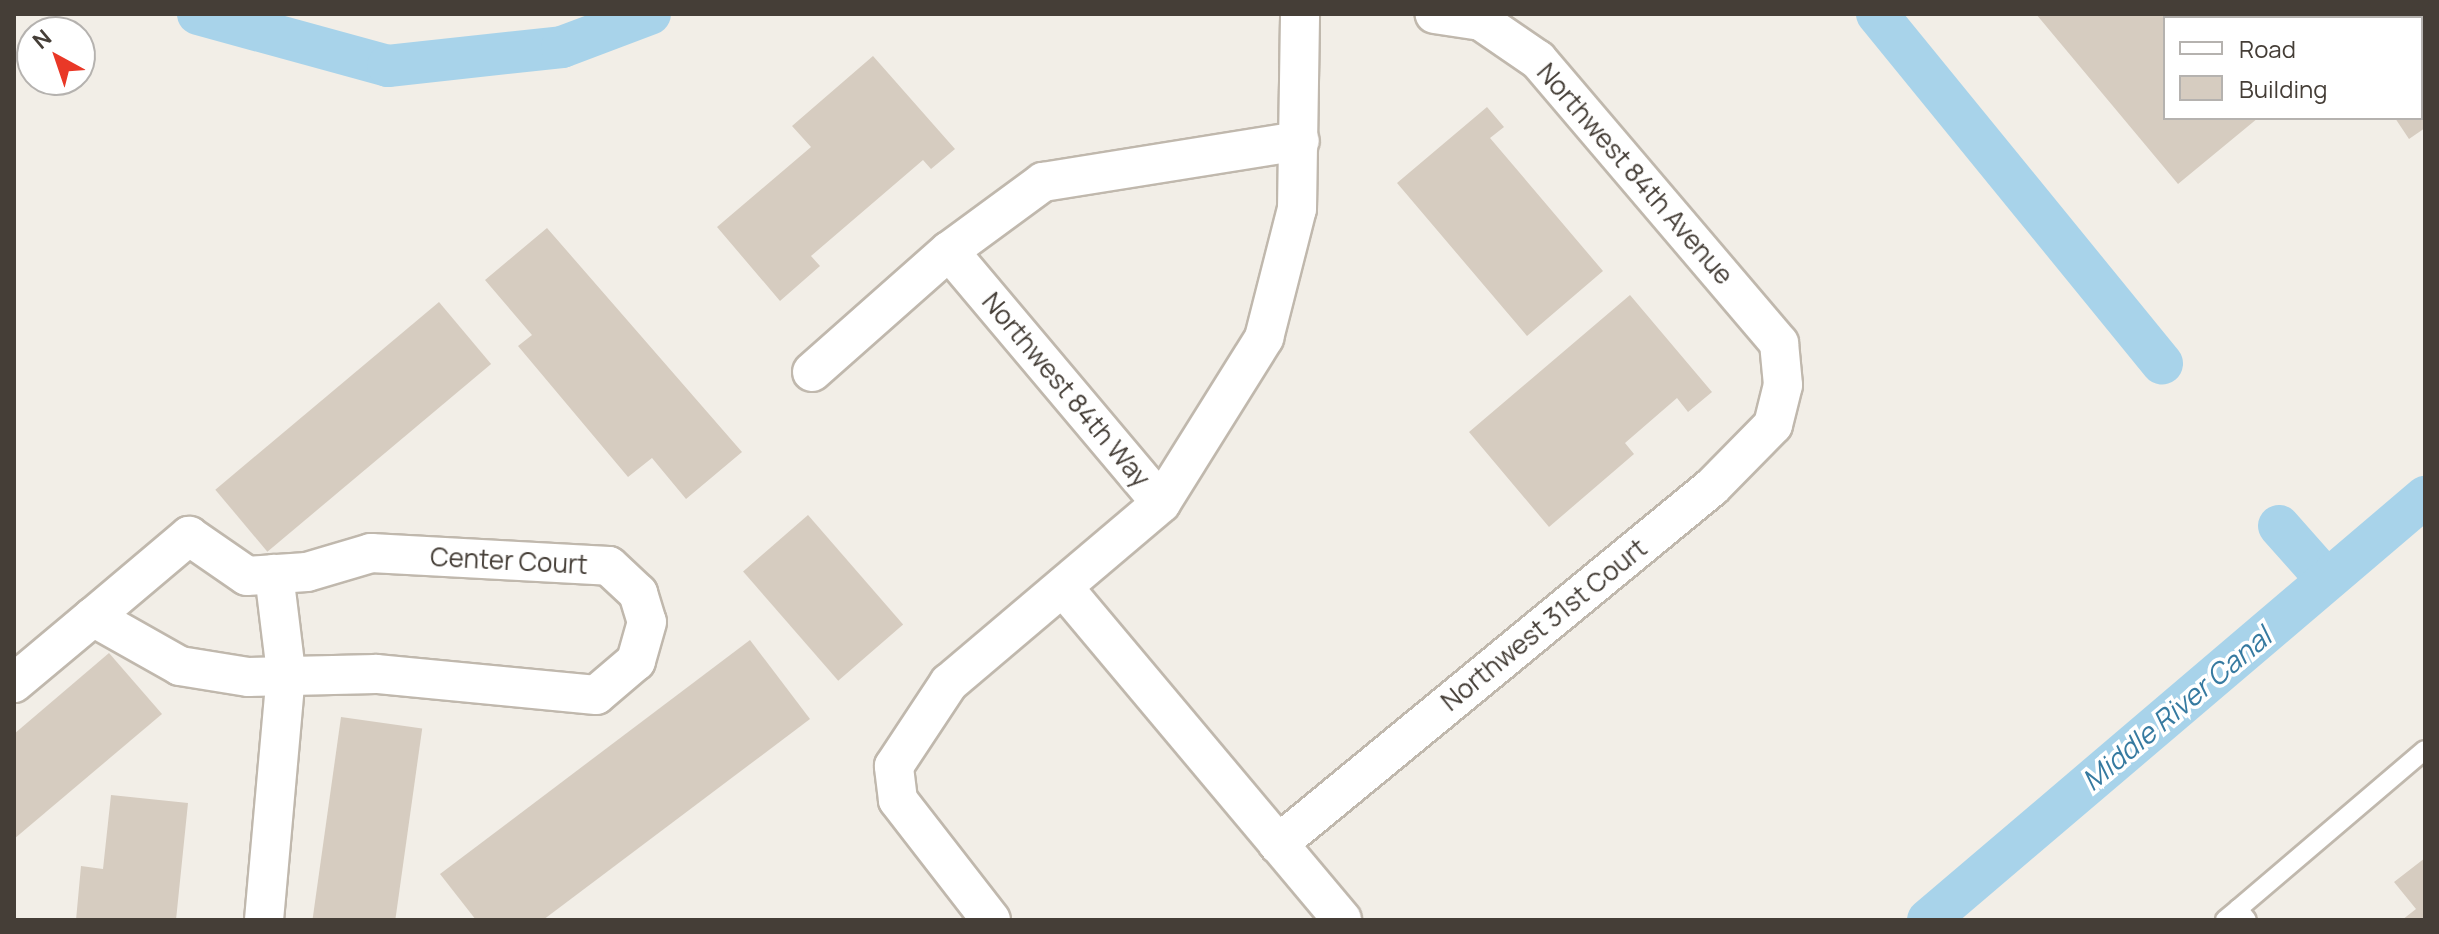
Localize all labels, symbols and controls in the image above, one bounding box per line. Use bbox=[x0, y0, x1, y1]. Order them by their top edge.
north arrow bbox=[16, 16, 96, 96]
legend bbox=[2163, 16, 2423, 120]
text: N bbox=[26, 23, 58, 56]
text: Road bbox=[2239, 32, 2296, 65]
street label: Northwest 84th Avenue bbox=[1530, 57, 1740, 291]
text: Building bbox=[2239, 72, 2327, 105]
street label: Northwest 84th Way bbox=[976, 286, 1156, 494]
street label: Northwest 31st Court bbox=[1435, 533, 1653, 717]
street label: Center Court bbox=[429, 541, 589, 581]
water label: Middle River Canal bbox=[2075, 619, 2277, 797]

